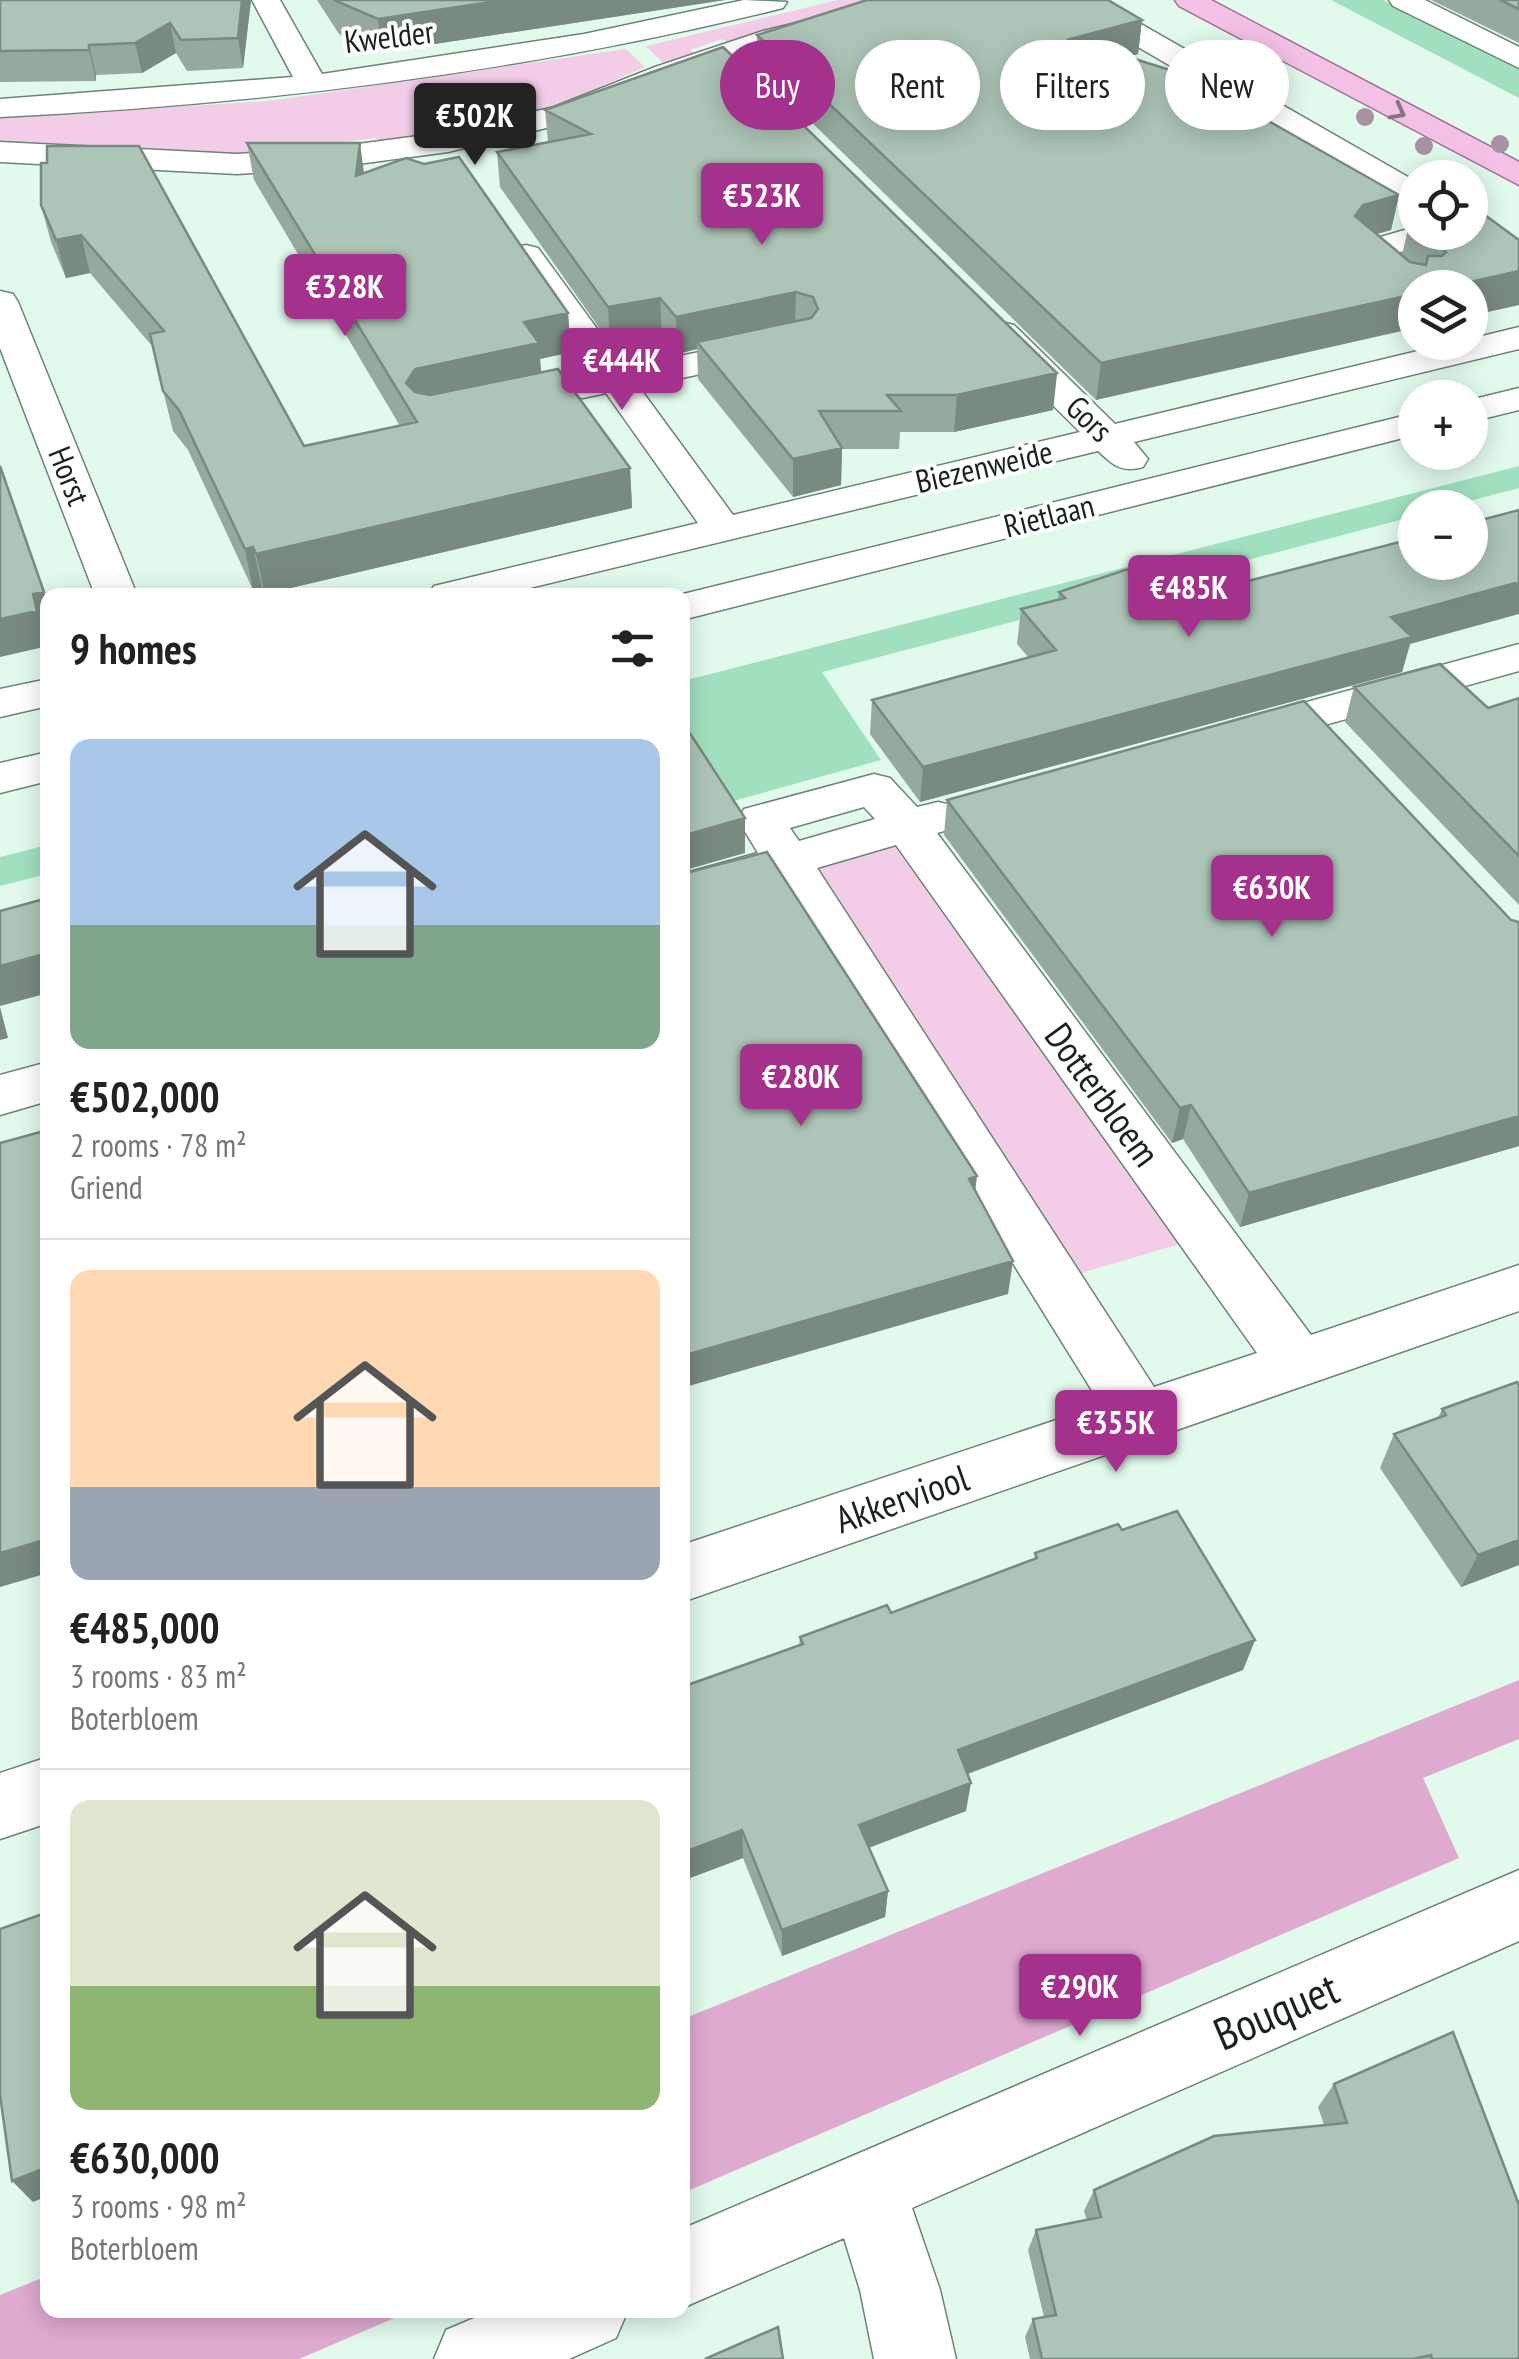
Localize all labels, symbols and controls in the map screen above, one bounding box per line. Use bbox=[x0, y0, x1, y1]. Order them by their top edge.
street label: Kwelder bbox=[342, 10, 436, 62]
chip: Buy bbox=[720, 40, 835, 130]
chip: Rent bbox=[855, 40, 980, 130]
chip: Filters bbox=[1000, 40, 1145, 130]
chip: New bbox=[1165, 40, 1289, 130]
pin: €502K bbox=[405, 83, 545, 168]
text: €502K bbox=[436, 94, 514, 136]
one-way arrow bbox=[1388, 99, 1406, 119]
map controls bbox=[1398, 160, 1488, 580]
button: locate bbox=[1398, 160, 1488, 250]
pin: €523K bbox=[692, 163, 832, 248]
text: €523K bbox=[723, 174, 801, 216]
pin: €328K bbox=[275, 254, 415, 339]
text: €328K bbox=[306, 265, 384, 307]
button: layers bbox=[1398, 270, 1488, 360]
pin: €444K bbox=[552, 328, 692, 413]
text: €444K bbox=[583, 339, 661, 381]
button: + bbox=[1398, 380, 1488, 470]
street label: Gors bbox=[1057, 386, 1122, 450]
street label: Biezenweide bbox=[911, 430, 1056, 502]
street label: Horst bbox=[39, 440, 101, 511]
street label: Rietlaan bbox=[999, 484, 1098, 546]
button: − bbox=[1398, 490, 1488, 580]
pin: €485K bbox=[1119, 555, 1259, 640]
text: €485K bbox=[1150, 566, 1228, 608]
text: 9 homes bbox=[70, 621, 197, 676]
icon: filters bbox=[605, 621, 660, 676]
icon: home bbox=[275, 804, 455, 984]
pin: €630K bbox=[1202, 855, 1342, 940]
text: €630K bbox=[1233, 866, 1311, 908]
street label: Dotterbloem bbox=[1035, 1013, 1172, 1175]
pin: €280K bbox=[731, 1044, 871, 1129]
text: €280K bbox=[762, 1055, 840, 1097]
text: €502,000 bbox=[70, 1069, 220, 1124]
text: 2 rooms · 78 m² bbox=[70, 1124, 247, 1166]
text: Griend bbox=[70, 1166, 143, 1208]
icon: home bbox=[275, 1335, 455, 1515]
pin: €355K bbox=[1046, 1390, 1186, 1475]
text: €355K bbox=[1077, 1401, 1155, 1443]
street label: Akkerviool bbox=[828, 1452, 975, 1543]
text: €485,000 bbox=[70, 1600, 220, 1655]
text: 3 rooms · 83 m² bbox=[70, 1655, 247, 1697]
text: Boterbloem bbox=[70, 1697, 199, 1739]
icon: home bbox=[275, 1865, 455, 2045]
pin: €290K bbox=[1010, 1954, 1150, 2039]
street label: Bouquet bbox=[1204, 1958, 1347, 2062]
text: €290K bbox=[1041, 1965, 1119, 2007]
text: €630,000 bbox=[70, 2130, 220, 2185]
text: 3 rooms · 98 m² bbox=[70, 2185, 247, 2227]
text: Boterbloem bbox=[70, 2227, 199, 2269]

